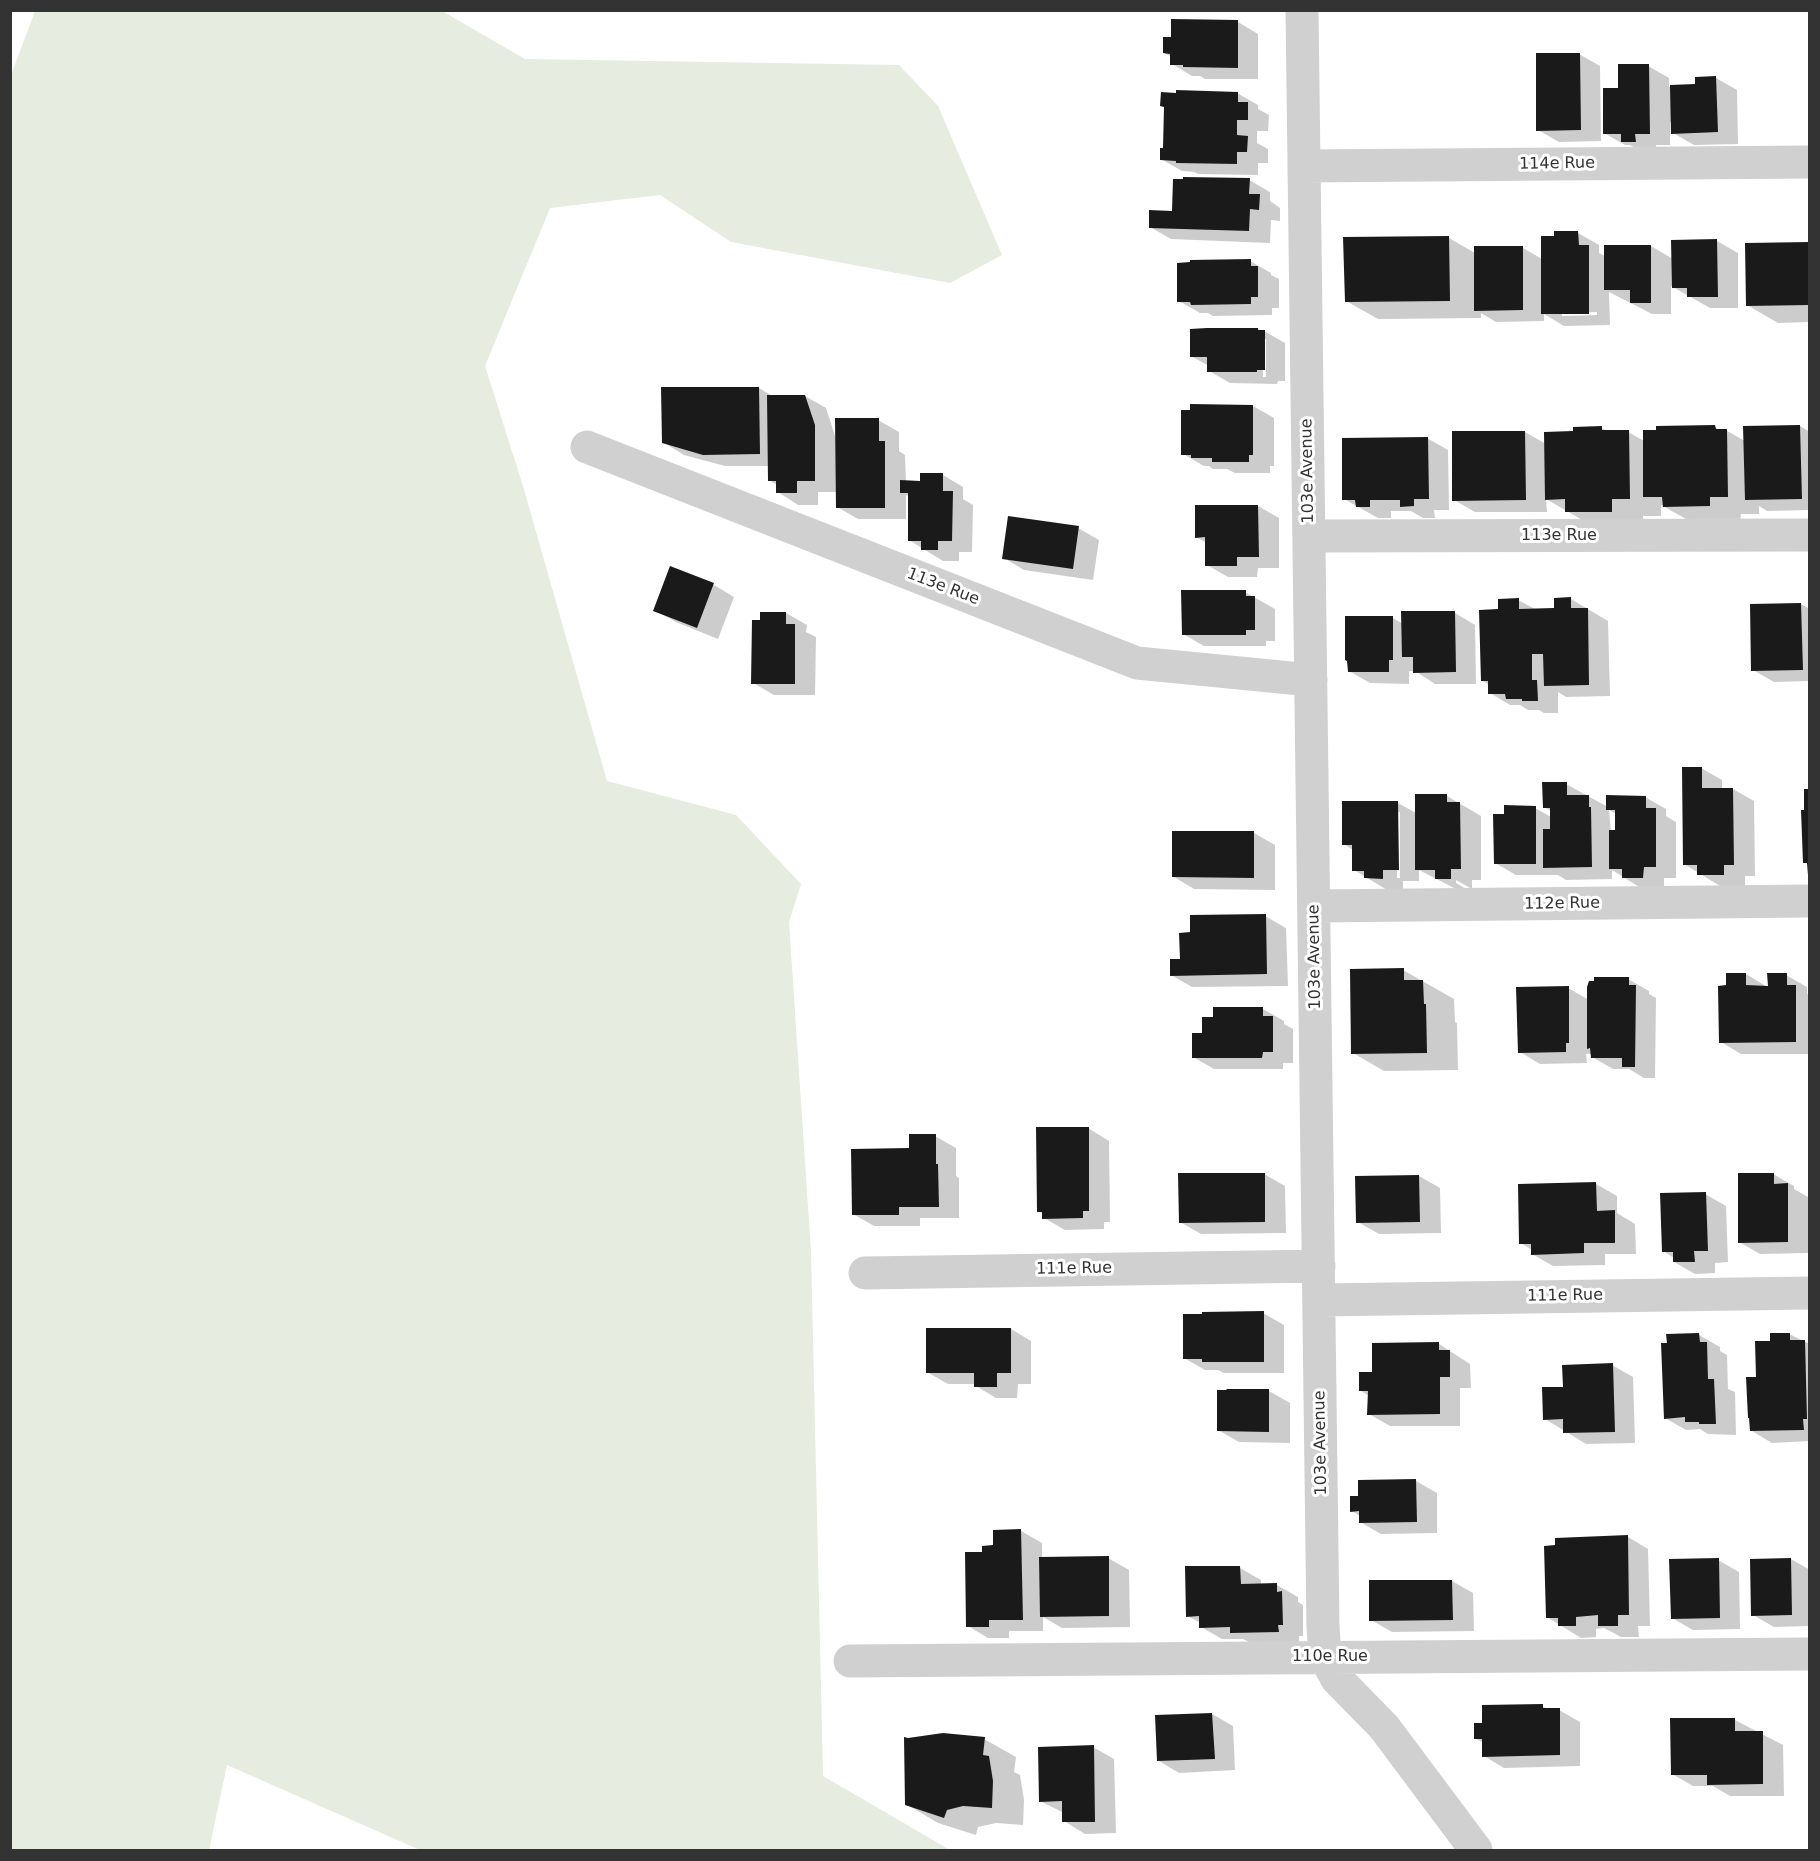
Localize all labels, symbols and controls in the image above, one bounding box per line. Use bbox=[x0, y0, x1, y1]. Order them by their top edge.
street label: 114e Rue bbox=[1519, 154, 1595, 174]
street label: 103e Avenue bbox=[1297, 418, 1319, 524]
street label: 113e Rue bbox=[1521, 526, 1597, 546]
street label: 113e Rue bbox=[904, 564, 982, 610]
street label: 112e Rue bbox=[1524, 894, 1600, 914]
street label: 103e Avenue bbox=[1304, 904, 1326, 1010]
street label: 111e Rue bbox=[1036, 1259, 1112, 1279]
street label: 111e Rue bbox=[1527, 1286, 1603, 1306]
street label: 103e Avenue bbox=[1310, 1390, 1332, 1496]
street label: 110e Rue bbox=[1292, 1647, 1368, 1667]

